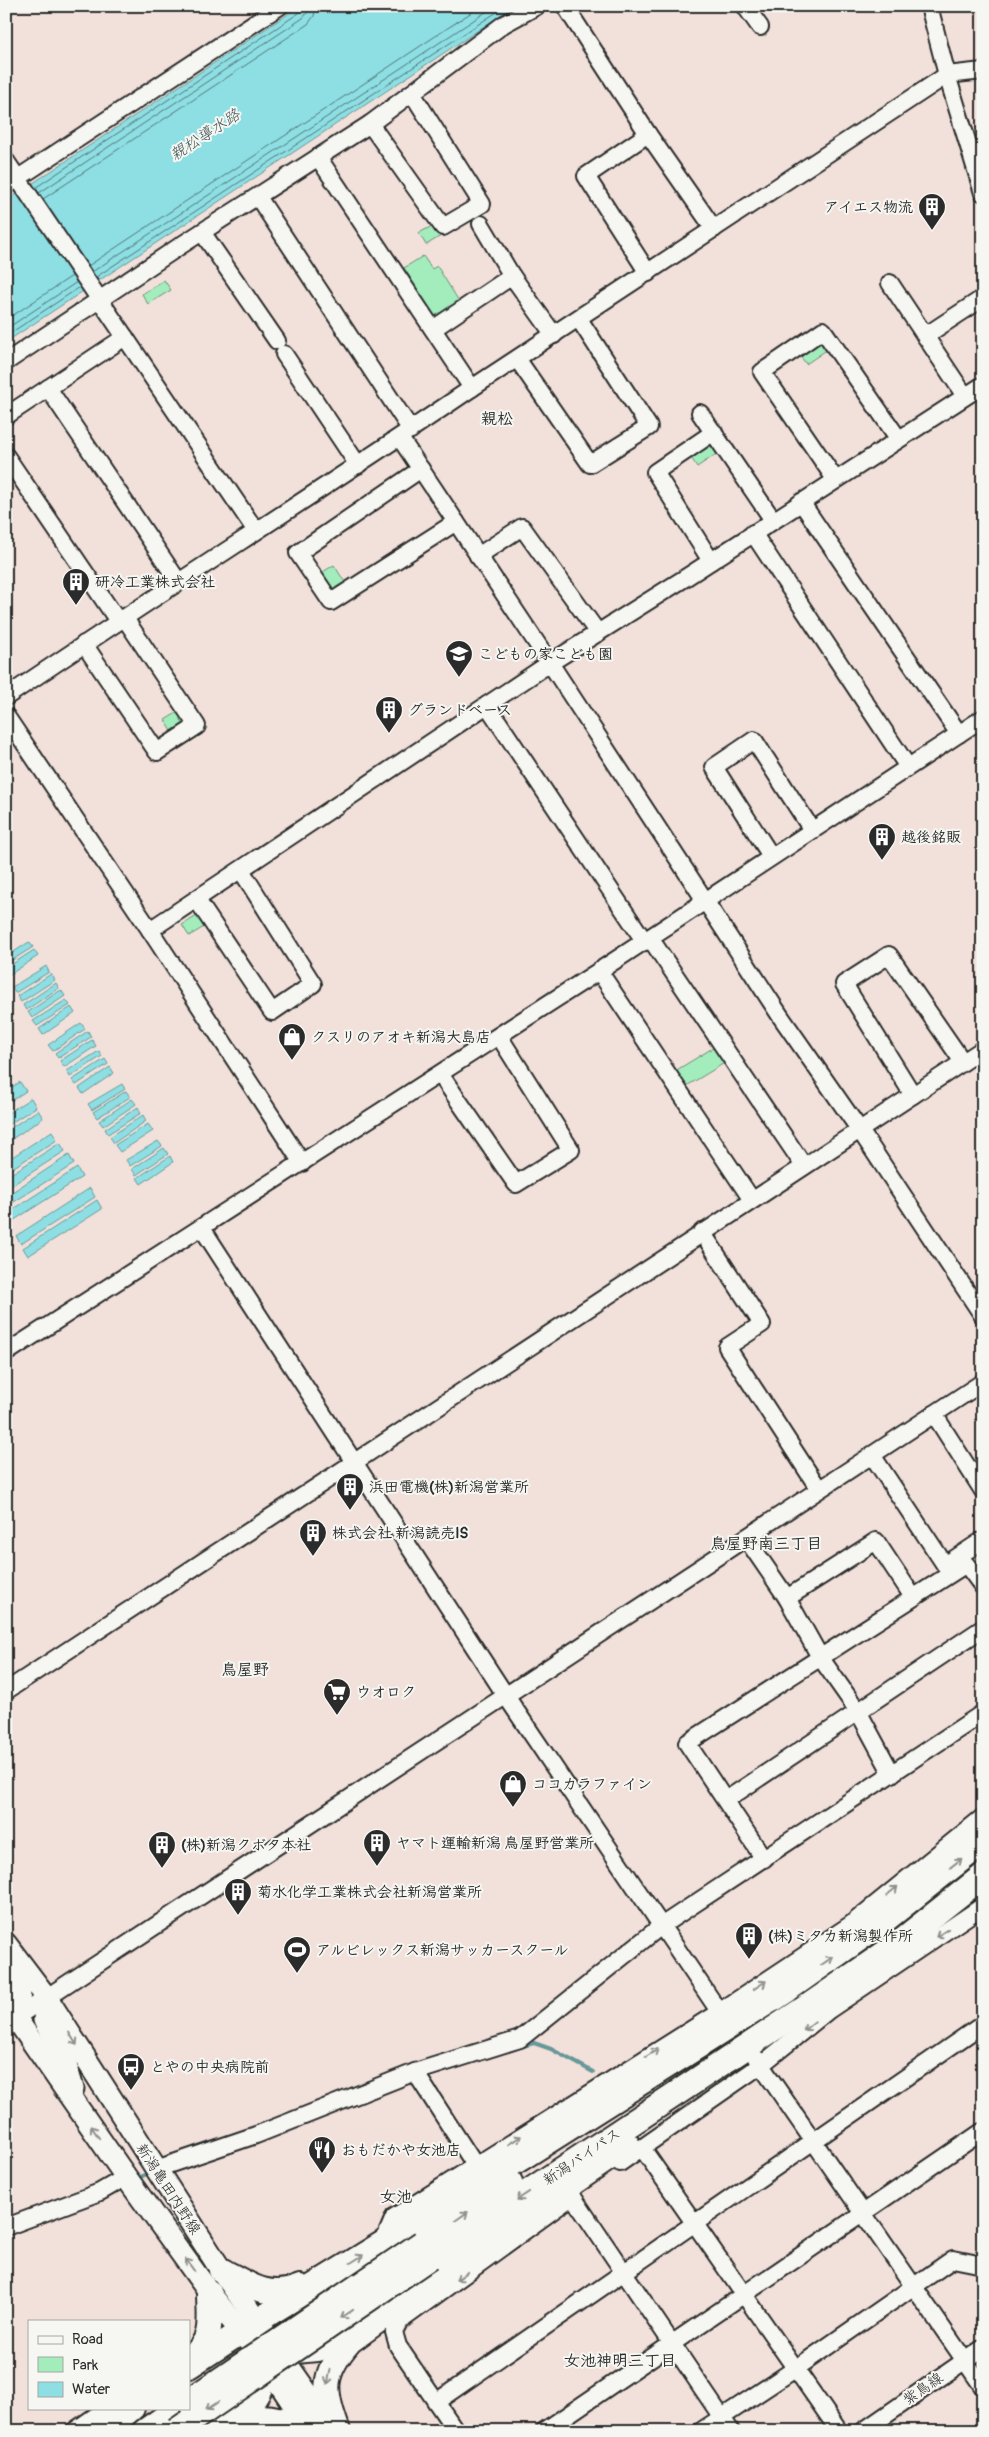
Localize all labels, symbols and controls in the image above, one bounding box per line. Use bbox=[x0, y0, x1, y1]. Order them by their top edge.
water label: 親松導水路 bbox=[166, 104, 245, 165]
building icon: アイエス物流 bbox=[917, 192, 947, 231]
place label: アイエス物流 bbox=[824, 198, 913, 217]
district label: 親松 bbox=[481, 409, 513, 429]
building icon: 研冷工業株式会社 bbox=[61, 567, 91, 606]
place label: 研冷工業株式会社 bbox=[95, 573, 215, 592]
school or university icon: こどもの家こども園 bbox=[444, 639, 474, 678]
place label: こどもの家こども園 bbox=[478, 645, 613, 664]
building icon: グランドベース bbox=[374, 695, 404, 734]
place label: グランドベース bbox=[408, 701, 512, 720]
building icon: 越後銘販 bbox=[867, 822, 897, 861]
place label: 越後銘販 bbox=[901, 828, 961, 847]
shop icon: クスリのアオキ新潟大島店 bbox=[277, 1022, 307, 1061]
place label: クスリのアオキ新潟大島店 bbox=[311, 1028, 491, 1047]
building icon: 浜田電機(株)新潟営業所 bbox=[335, 1472, 365, 1511]
place label: 浜田電機(株)新潟営業所 bbox=[369, 1478, 529, 1497]
building icon: 株式会社 新潟読売IS bbox=[298, 1518, 328, 1557]
place label: 株式会社 新潟読売IS bbox=[332, 1524, 468, 1543]
district label: 鳥屋野南三丁目 bbox=[710, 1534, 822, 1554]
district label: 鳥屋野 bbox=[221, 1660, 269, 1680]
supermarket icon: ウオロク bbox=[322, 1677, 352, 1716]
place label: ウオロク bbox=[356, 1683, 416, 1702]
shop icon: ココカラファイン bbox=[498, 1769, 528, 1808]
place label: ココカラファイン bbox=[532, 1775, 652, 1794]
building icon: ヤマト運輸新潟 鳥屋野営業所 bbox=[362, 1828, 392, 1867]
building icon: (株)新潟クボタ本社 bbox=[147, 1830, 177, 1869]
place label: ヤマト運輸新潟 鳥屋野営業所 bbox=[396, 1834, 594, 1853]
place label: (株)新潟クボタ本社 bbox=[181, 1836, 311, 1855]
one-way arrow bbox=[949, 1858, 963, 1868]
building icon: 菊水化学工業株式会社新潟営業所 bbox=[223, 1877, 253, 1916]
place label: 菊水化学工業株式会社新潟営業所 bbox=[257, 1883, 482, 1902]
one-way arrow bbox=[885, 1885, 898, 1896]
building icon: (株)ミタカ新潟製作所 bbox=[734, 1921, 764, 1960]
place label: (株)ミタカ新潟製作所 bbox=[768, 1927, 913, 1946]
one-way arrow bbox=[936, 1928, 950, 1938]
sports icon: アルビレックス新潟サッカースクール bbox=[282, 1935, 312, 1974]
place label: アルビレックス新潟サッカースクール bbox=[316, 1941, 569, 1960]
one-way arrow bbox=[820, 1956, 834, 1966]
one-way arrow bbox=[752, 1980, 766, 1990]
one-way arrow bbox=[803, 2020, 816, 2031]
one-way arrow bbox=[68, 2032, 78, 2046]
one-way arrow bbox=[645, 2048, 659, 2058]
bus stop icon: とやの中央病院前 bbox=[116, 2052, 146, 2091]
place label: とやの中央病院前 bbox=[150, 2058, 270, 2077]
street label: 新潟バイパス bbox=[540, 2124, 624, 2190]
one-way arrow bbox=[90, 2126, 100, 2140]
restaurant icon: おもだかや女池店 bbox=[307, 2135, 337, 2174]
one-way arrow bbox=[507, 2135, 521, 2145]
street label: 新潟亀田内野線 bbox=[131, 2140, 205, 2238]
place label: おもだかや女池店 bbox=[341, 2141, 461, 2160]
district label: 女池 bbox=[380, 2187, 412, 2207]
one-way arrow bbox=[516, 2191, 530, 2201]
one-way arrow bbox=[454, 2211, 468, 2221]
one-way arrow bbox=[349, 2253, 363, 2263]
one-way arrow bbox=[185, 2258, 195, 2272]
one-way arrow bbox=[456, 2271, 469, 2282]
one-way arrow bbox=[340, 2309, 354, 2319]
legend bbox=[28, 2320, 190, 2410]
text: Road bbox=[72, 2330, 103, 2349]
district label: 女池神明三丁目 bbox=[564, 2351, 676, 2371]
text: Park bbox=[72, 2356, 99, 2375]
one-way arrow bbox=[324, 2368, 333, 2384]
street label: 紫鳥線 bbox=[899, 2368, 947, 2410]
text: Water bbox=[72, 2380, 111, 2399]
one-way arrow bbox=[206, 2401, 220, 2411]

